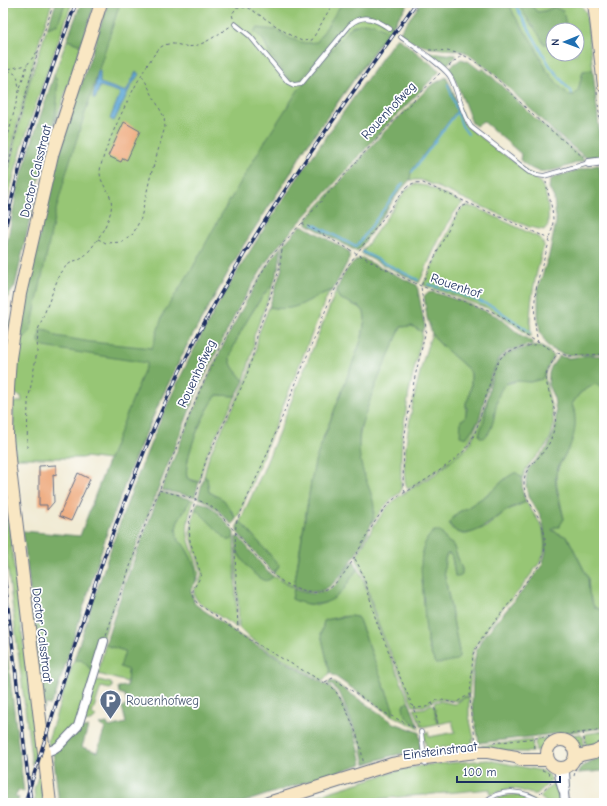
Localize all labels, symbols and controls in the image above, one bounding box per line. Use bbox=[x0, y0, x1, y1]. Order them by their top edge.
north arrow bbox=[545, 22, 585, 62]
text: N bbox=[549, 38, 562, 46]
street label: Rouenhofweg bbox=[358, 78, 419, 142]
street label: Doctor Calsstraat bbox=[17, 122, 55, 219]
street label: Rouenhof bbox=[429, 270, 484, 302]
street label: Rouenhofweg bbox=[174, 337, 219, 410]
street label: Doctor Calsstraat bbox=[29, 587, 56, 684]
parking icon: Rouenhofweg bbox=[97, 687, 123, 720]
place label: Rouenhofweg bbox=[126, 693, 199, 708]
street label: Einsteinstraat bbox=[402, 738, 479, 762]
scale bar bbox=[457, 758, 560, 784]
text: 100 m bbox=[463, 765, 496, 779]

